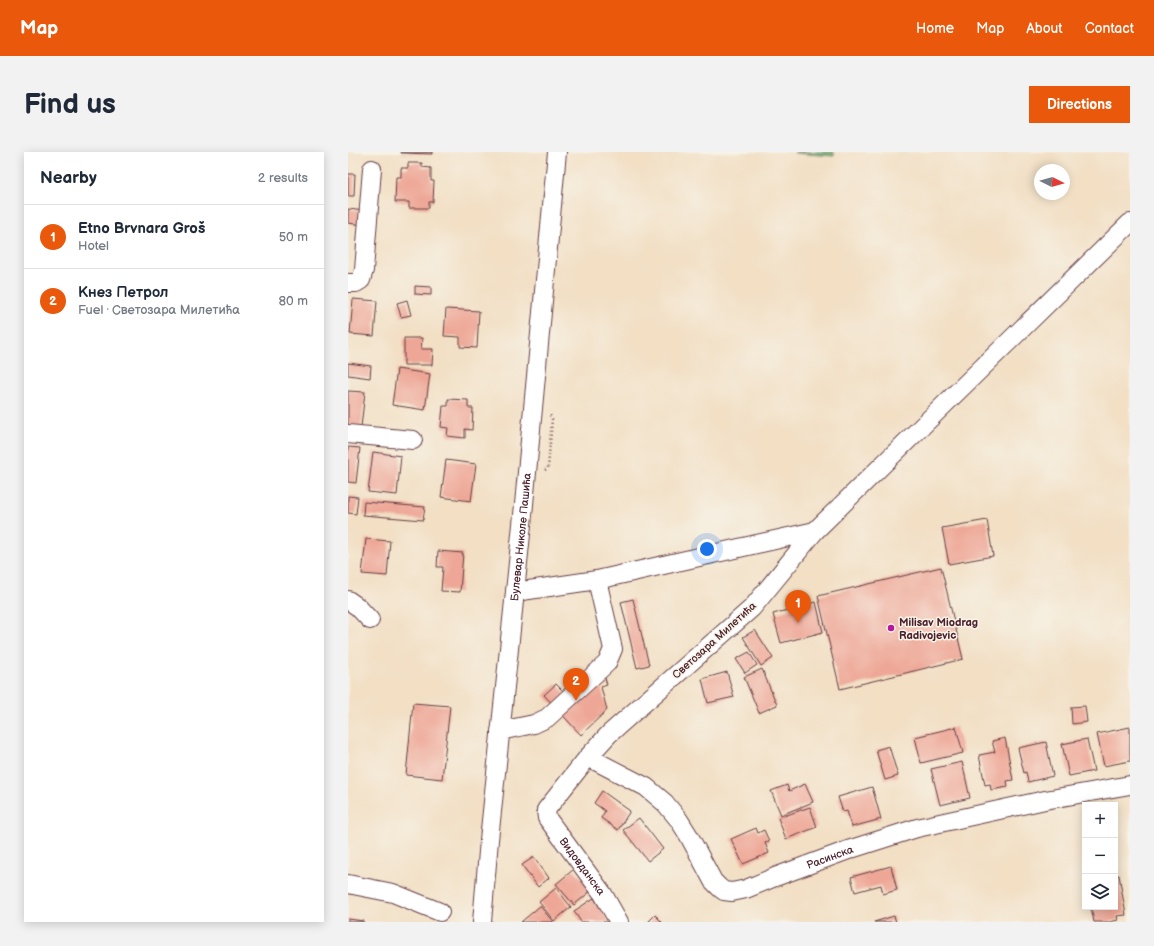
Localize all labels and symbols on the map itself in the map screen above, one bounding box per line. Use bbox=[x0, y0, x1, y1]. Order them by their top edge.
north arrow bbox=[1034, 164, 1070, 200]
street label: Булевар Николе Пашића bbox=[508, 472, 534, 602]
your location bbox=[697, 539, 717, 559]
pin: 1 bbox=[785, 590, 811, 623]
street label: Светозара Милетића bbox=[670, 599, 759, 681]
place label: Milisav Miodrag Radivojevic bbox=[899, 616, 978, 642]
marker: Milisav Miodrag Radivojevic bbox=[886, 623, 896, 633]
pin: 2 bbox=[563, 668, 589, 701]
street label: Видовданска bbox=[557, 835, 608, 898]
street label: Расинска bbox=[805, 843, 856, 872]

